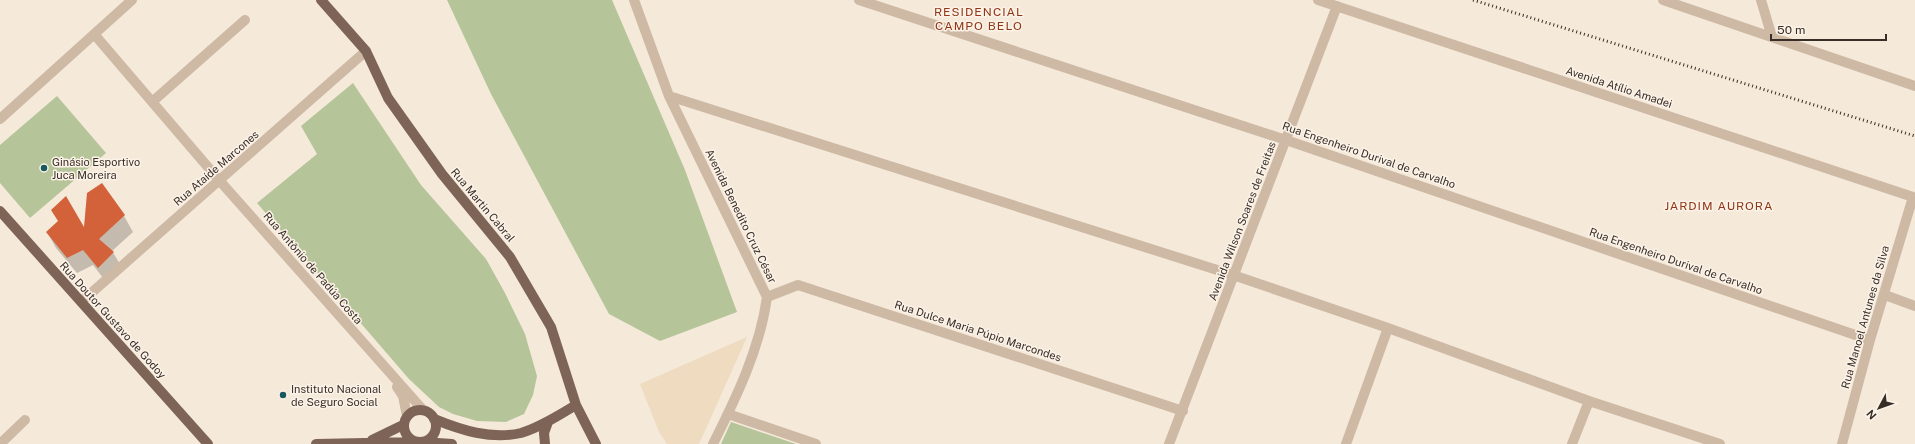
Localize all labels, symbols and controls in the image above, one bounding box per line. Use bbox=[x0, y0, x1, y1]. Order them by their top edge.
district label: RESIDENCIAL CAMPO BELO bbox=[934, 5, 1024, 33]
scale bar bbox=[1771, 16, 1886, 42]
text: 50 m bbox=[1777, 23, 1805, 37]
street label: Avenida Atílio Amadei bbox=[1564, 64, 1674, 110]
street label: Rua Engenheiro Durival de Carvalho bbox=[1281, 120, 1457, 190]
street label: Rua Ataíde Marcones bbox=[171, 128, 261, 208]
street label: Avenida Wilson Soares de Freitas bbox=[1206, 139, 1278, 302]
street label: Avenida Benedito Cruz César bbox=[703, 147, 779, 285]
place label: Ginásio Esportivo Juca Moreira bbox=[52, 156, 140, 181]
marker: Ginásio Esportivo Juca Moreira bbox=[39, 163, 49, 173]
street label: Rua Martin Cabral bbox=[449, 166, 517, 244]
district label: JARDIM AURORA bbox=[1664, 199, 1774, 213]
street label: Rua Antônio de Padúa Costa bbox=[261, 210, 365, 326]
street label: Rua Engenheiro Durival de Carvalho bbox=[1588, 226, 1764, 296]
street label: Rua Manoel Antunes da Silva bbox=[1839, 244, 1891, 390]
street label: Rua Doutor Gustavo de Godoy bbox=[58, 259, 169, 381]
street label: Rua Dulce Maria Púpio Marcondes bbox=[893, 298, 1063, 364]
place label: Instituto Nacional de Seguro Social bbox=[291, 383, 381, 408]
north arrow bbox=[1859, 388, 1899, 428]
marker: Instituto Nacional de Seguro Social bbox=[278, 390, 288, 400]
text: N bbox=[1864, 407, 1879, 422]

